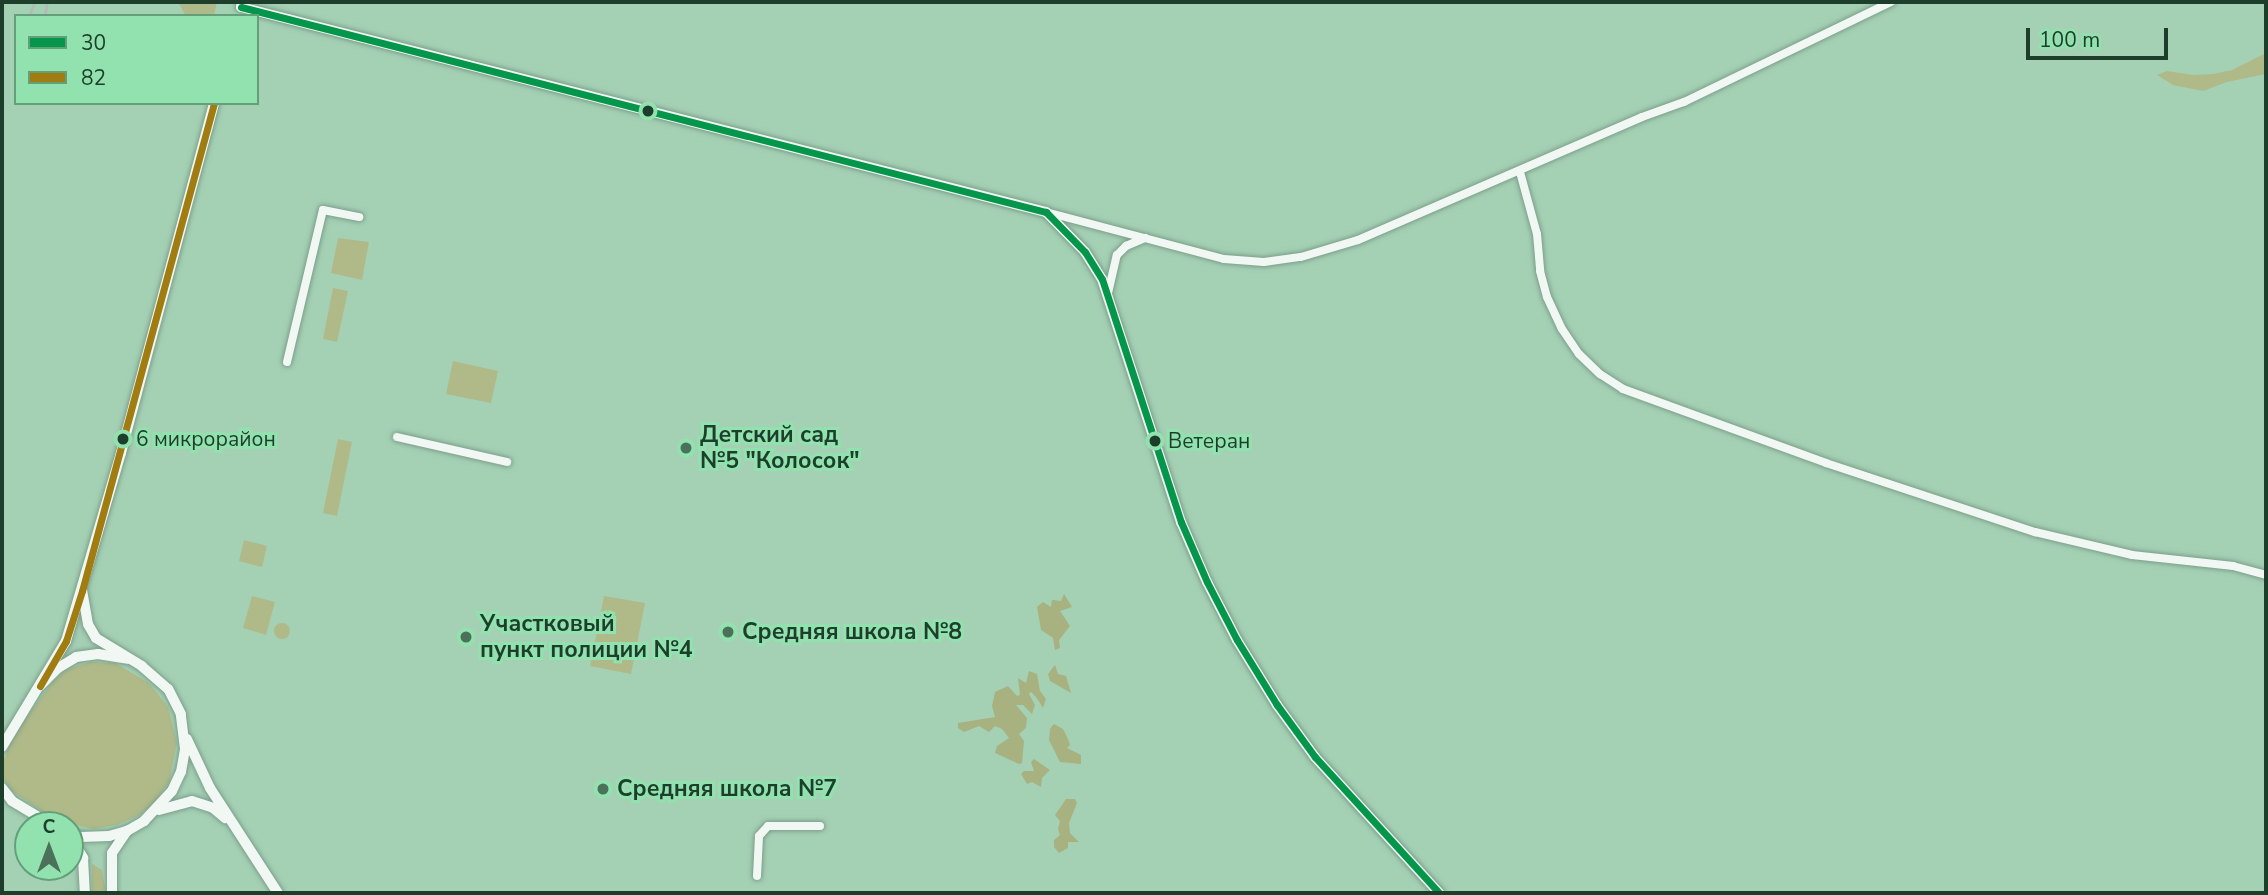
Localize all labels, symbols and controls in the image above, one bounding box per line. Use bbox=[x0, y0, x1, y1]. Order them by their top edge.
legend bbox=[14, 14, 259, 105]
scale bar bbox=[2030, 14, 2172, 58]
text: 100 m bbox=[2039, 26, 2100, 54]
text: 30 bbox=[81, 29, 106, 57]
text: 82 bbox=[81, 64, 106, 92]
unlabelled marker bbox=[641, 104, 655, 118]
place label: Детский сад №5 "Колосок" bbox=[700, 421, 860, 475]
place label: 6 микрорайон bbox=[136, 426, 276, 452]
place label: Ветеран bbox=[1168, 428, 1250, 454]
marker: 6 микрорайон bbox=[116, 432, 130, 446]
marker: Ветеран bbox=[1148, 434, 1162, 448]
marker: Детский сад №5 "Колосок" bbox=[678, 440, 694, 456]
place label: Участковый пункт полиции №4 bbox=[480, 610, 693, 664]
place label: Средняя школа №8 bbox=[742, 618, 962, 646]
marker: Средняя школа №8 bbox=[720, 624, 736, 640]
marker: Участковый пункт полиции №4 bbox=[458, 629, 474, 645]
place label: Средняя школа №7 bbox=[617, 775, 837, 803]
marker: Средняя школа №7 bbox=[595, 781, 611, 797]
north arrow bbox=[14, 811, 84, 881]
text: С bbox=[43, 814, 55, 840]

